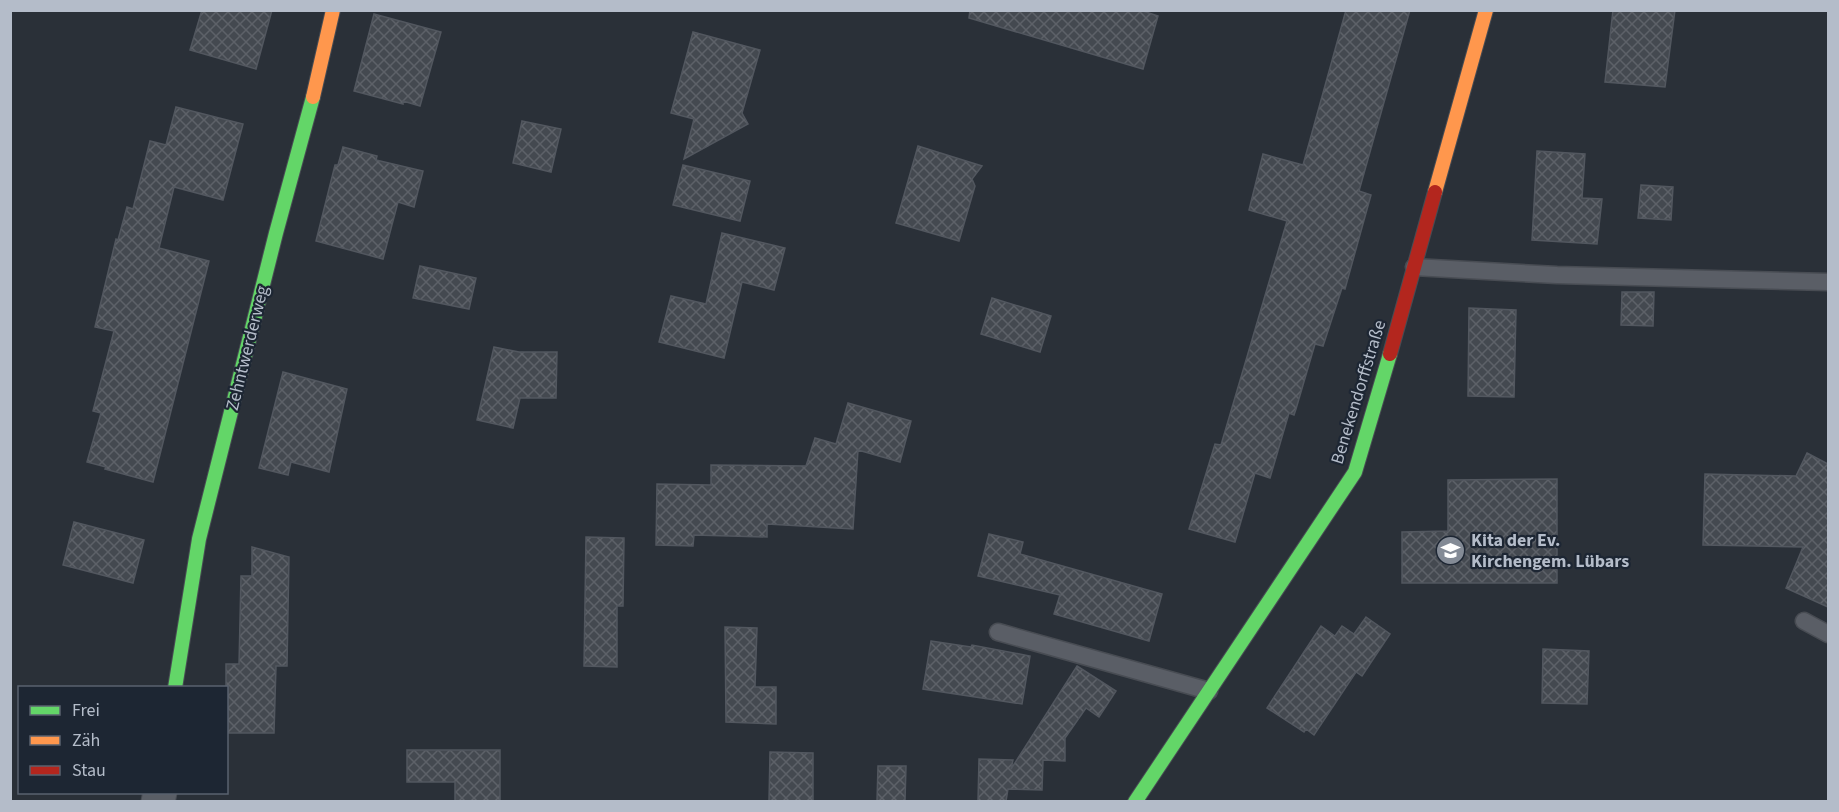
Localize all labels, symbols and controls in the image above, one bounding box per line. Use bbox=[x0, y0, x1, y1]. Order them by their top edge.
street label: Zehntwerderweg bbox=[220, 283, 275, 413]
street label: Benekendorffstraße bbox=[1325, 317, 1392, 467]
place label: Kita der Ev. Kirchengem. Lübars bbox=[1471, 528, 1629, 574]
school or university icon: Kita der Ev. Kirchengem. Lübars bbox=[1434, 534, 1466, 566]
legend bbox=[18, 686, 228, 794]
text: Frei bbox=[72, 698, 100, 723]
text: Zäh bbox=[72, 728, 100, 753]
text: Stau bbox=[72, 758, 106, 783]

